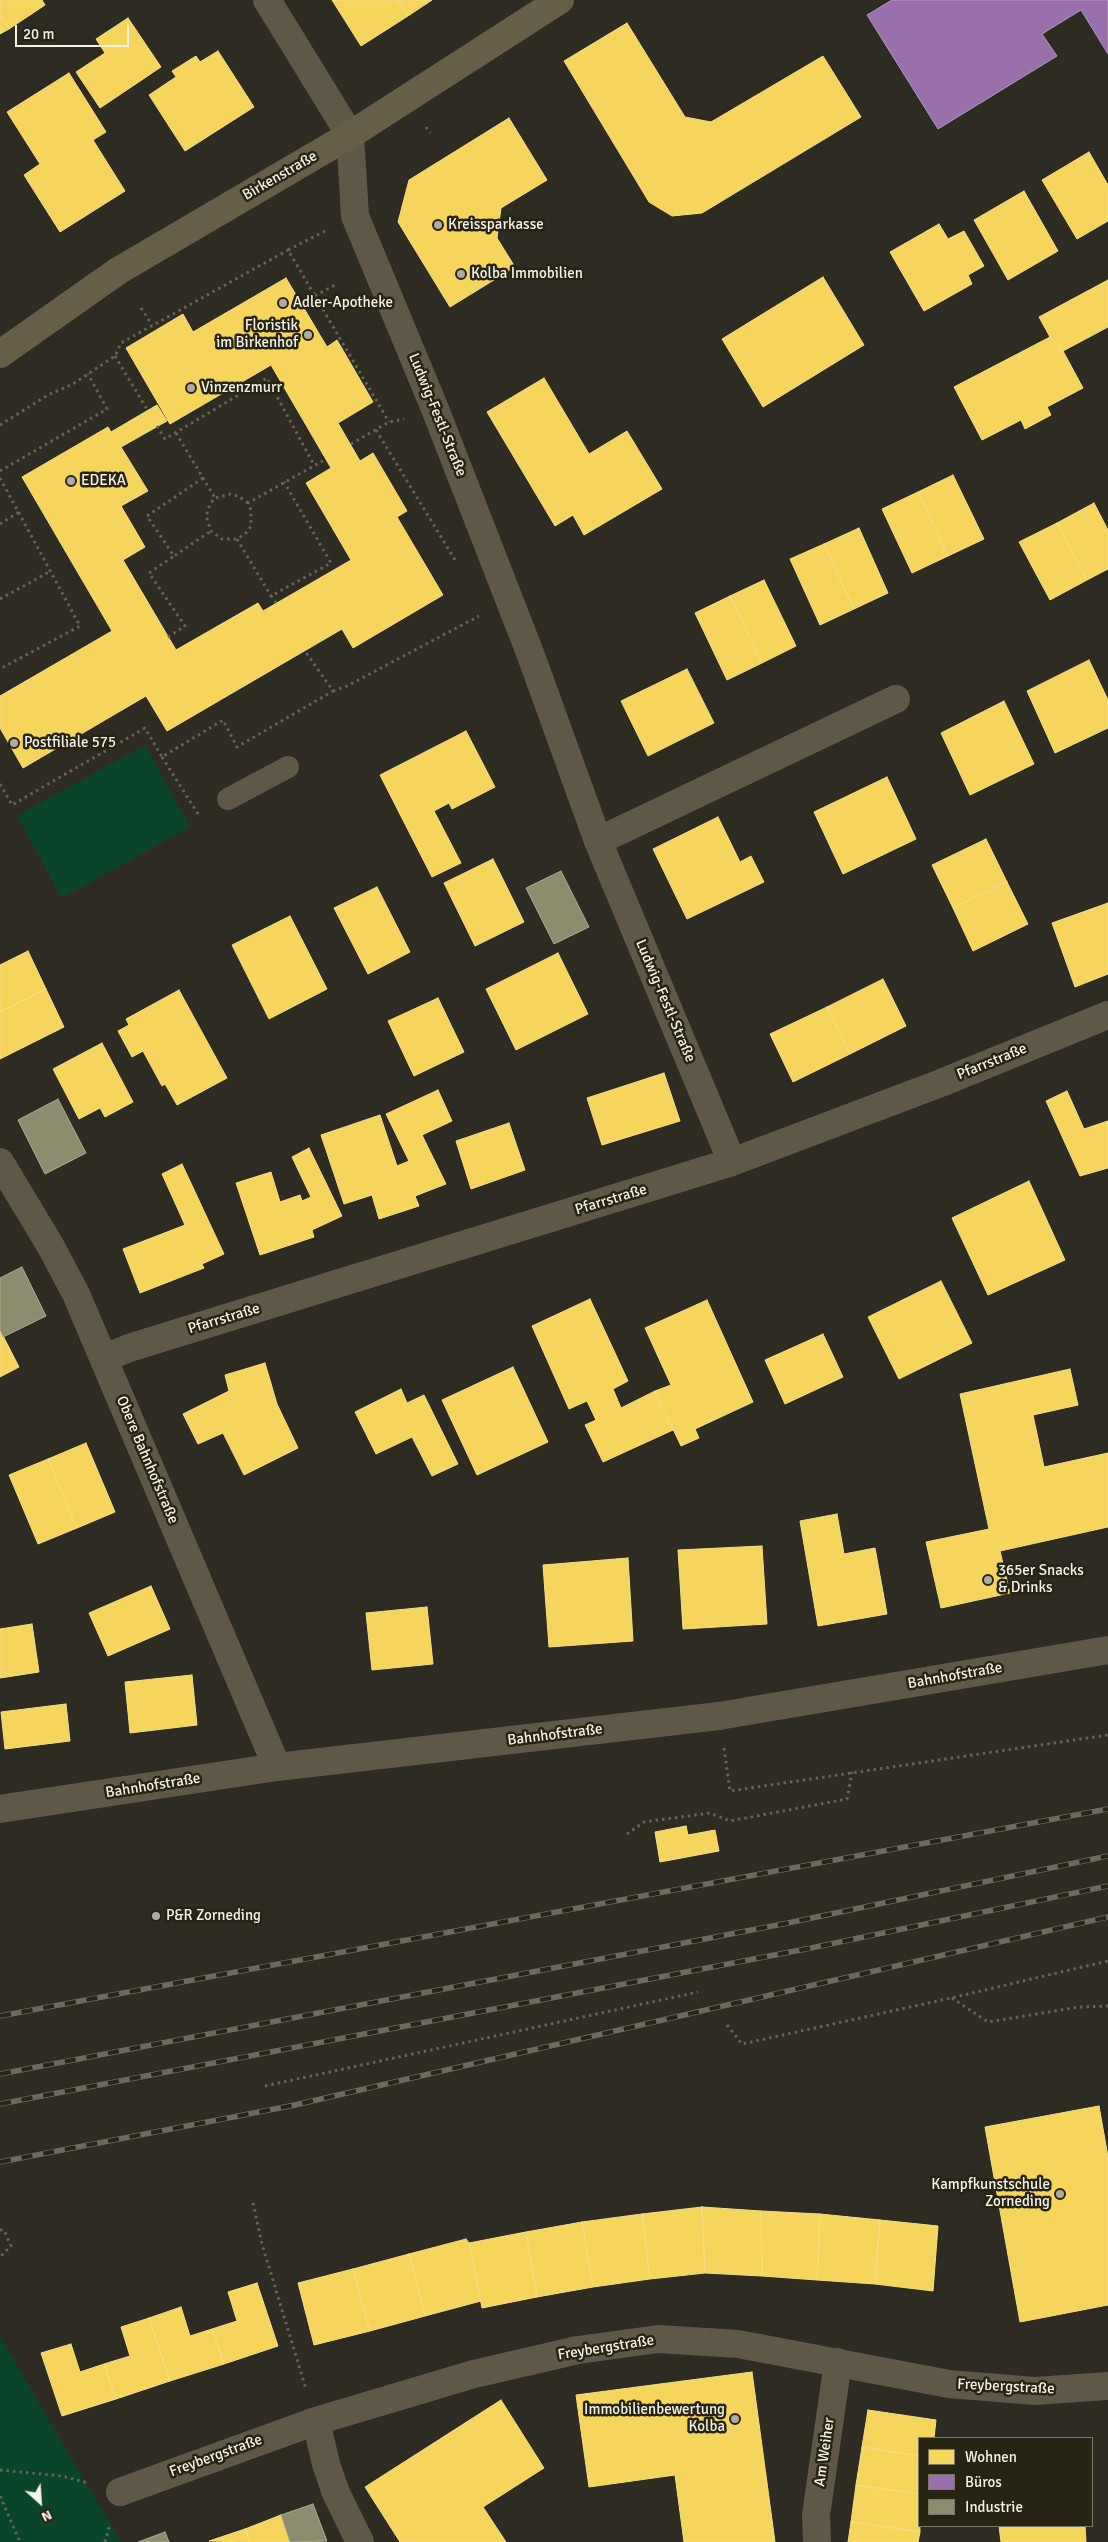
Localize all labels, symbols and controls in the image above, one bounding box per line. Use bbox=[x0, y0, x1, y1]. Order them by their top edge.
scale bar bbox=[18, 15, 131, 47]
text: 20 m bbox=[23, 25, 54, 43]
street label: Birkenstraße bbox=[239, 147, 321, 205]
place label: Kreissparkasse bbox=[448, 216, 544, 234]
marker: Kreissparkasse bbox=[432, 219, 444, 231]
place label: Kolba Immobilien bbox=[471, 265, 583, 283]
marker: Kolba Immobilien bbox=[455, 268, 467, 280]
place label: Adler-Apotheke bbox=[293, 294, 393, 312]
marker: Adler-Apotheke bbox=[277, 297, 289, 309]
place label: Floristik im Birkenhof bbox=[216, 317, 298, 352]
marker: Floristik im Birkenhof bbox=[302, 329, 314, 341]
street label: Ludwig-Festl-Straße bbox=[404, 351, 470, 479]
place label: Vinzenzmurr bbox=[201, 379, 282, 397]
marker: Vinzenzmurr bbox=[185, 382, 197, 394]
place label: EDEKA bbox=[81, 472, 126, 490]
marker: EDEKA bbox=[65, 475, 77, 487]
place label: Postfiliale 575 bbox=[24, 734, 116, 752]
marker: Postfiliale 575 bbox=[8, 737, 20, 749]
street label: Ludwig-Festl-Straße bbox=[631, 937, 699, 1065]
street label: Pfarrstraße bbox=[954, 1040, 1030, 1084]
street label: Pfarrstraße bbox=[573, 1181, 649, 1219]
street label: Pfarrstraße bbox=[186, 1300, 262, 1338]
street label: Obere Bahnhofstraße bbox=[112, 1393, 182, 1527]
place label: 365er Snacks & Drinks bbox=[998, 1562, 1084, 1597]
marker: 365er Snacks & Drinks bbox=[982, 1574, 994, 1586]
street label: Bahnhofstraße bbox=[906, 1659, 1004, 1693]
street label: Bahnhofstraße bbox=[506, 1720, 604, 1750]
street label: Bahnhofstraße bbox=[104, 1770, 202, 1802]
place label: P&R Zorneding bbox=[166, 1907, 261, 1925]
marker: P&R Zorneding bbox=[150, 1910, 162, 1922]
place label: Kampfkunstschule Zorneding bbox=[931, 2176, 1050, 2211]
marker: Kampfkunstschule Zorneding bbox=[1054, 2188, 1066, 2200]
street label: Freybergstraße bbox=[556, 2331, 656, 2365]
street label: Freybergstraße bbox=[957, 2375, 1055, 2399]
place label: Immobilienbewertung Kolba bbox=[584, 2401, 725, 2436]
marker: Immobilienbewertung Kolba bbox=[729, 2413, 741, 2425]
street label: Am Weiher bbox=[811, 2416, 839, 2488]
street label: Freybergstraße bbox=[167, 2431, 265, 2481]
legend bbox=[918, 2437, 1093, 2527]
text: Wohnen bbox=[965, 2448, 1017, 2466]
text: Büros bbox=[965, 2473, 1002, 2491]
north arrow bbox=[15, 2477, 65, 2527]
text: Industrie bbox=[965, 2498, 1023, 2516]
text: N bbox=[39, 2506, 55, 2526]

